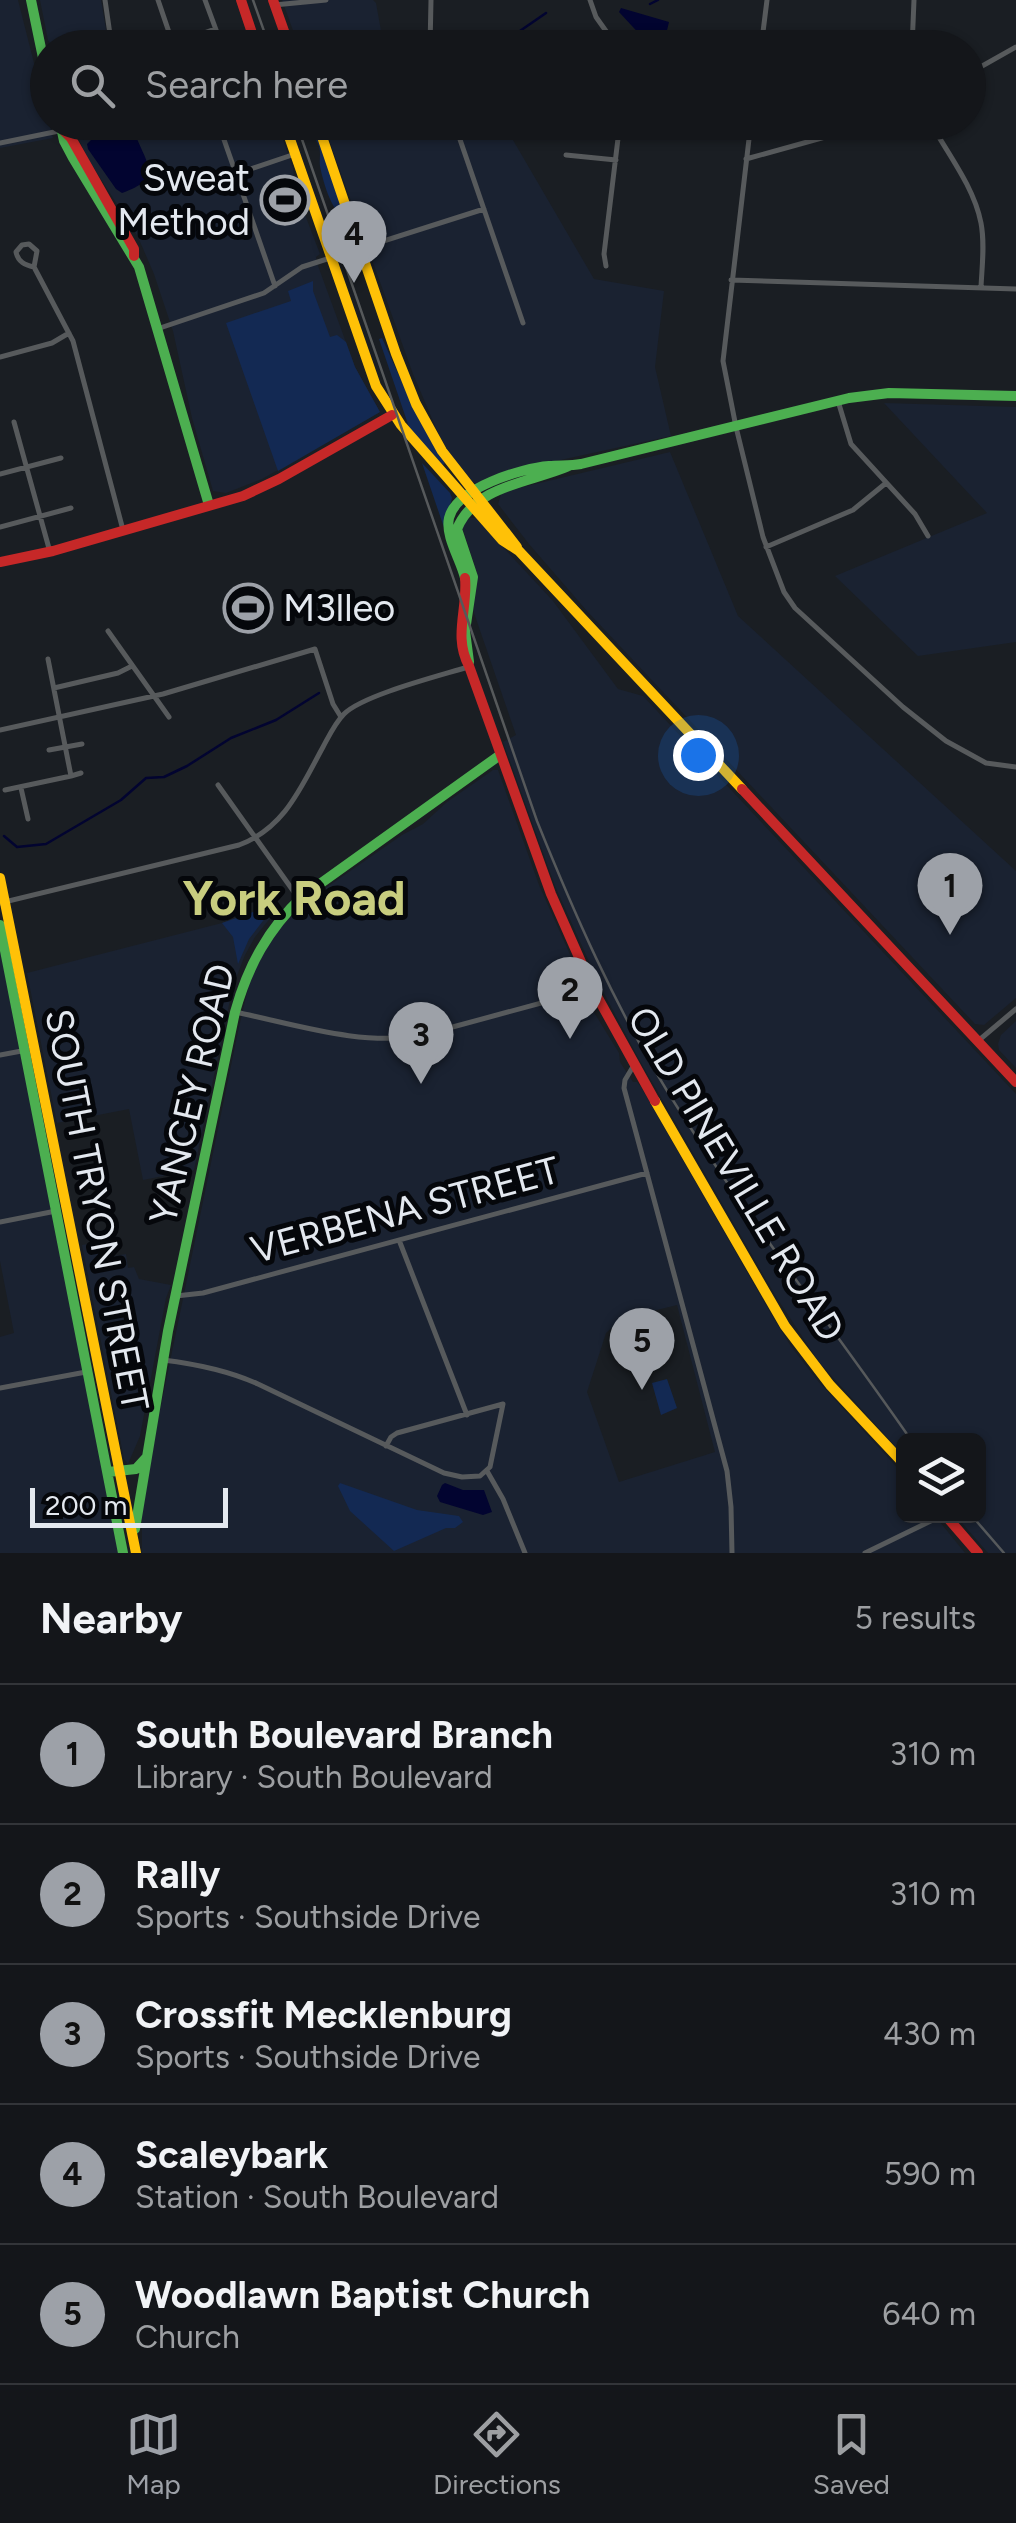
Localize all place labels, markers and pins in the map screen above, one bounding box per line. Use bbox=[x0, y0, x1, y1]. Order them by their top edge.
place label: Sweat Method bbox=[117, 155, 250, 245]
sports icon: Sweat Method bbox=[259, 174, 311, 226]
pin: 4 bbox=[322, 200, 386, 283]
sports icon: M3lleo bbox=[222, 582, 274, 634]
place label: M3lleo bbox=[283, 585, 395, 631]
pin: 1 bbox=[918, 852, 982, 935]
pin: 2 bbox=[538, 956, 602, 1039]
pin: 3 bbox=[388, 1002, 454, 1084]
pin: 5 bbox=[610, 1308, 674, 1390]

